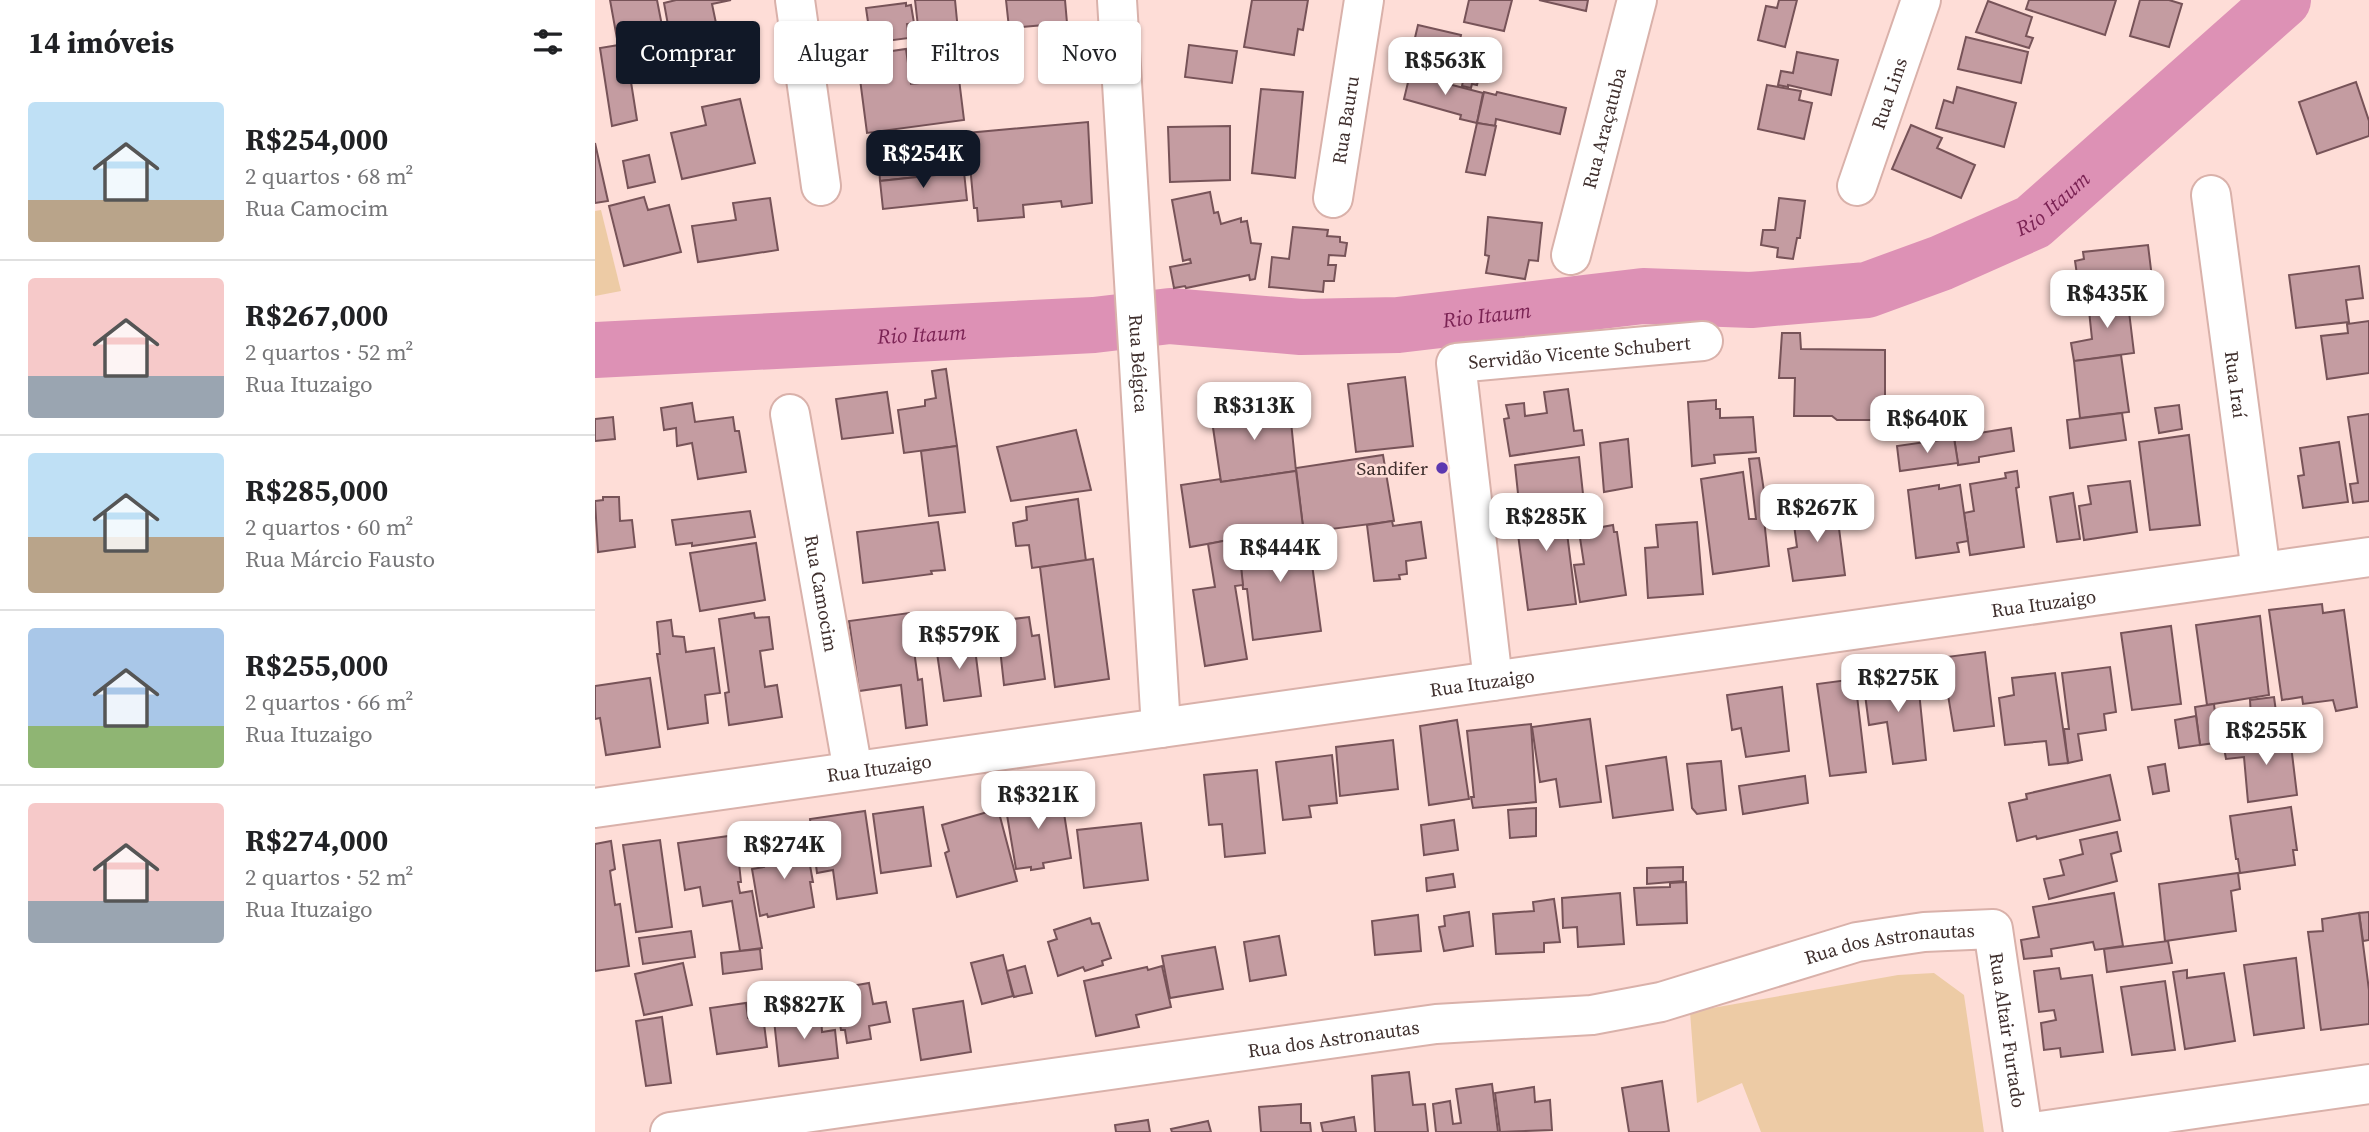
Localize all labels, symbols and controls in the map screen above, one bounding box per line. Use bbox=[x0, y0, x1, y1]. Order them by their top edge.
chip: Comprar bbox=[616, 21, 760, 84]
chip: Alugar bbox=[774, 21, 893, 84]
chip: Filtros bbox=[907, 21, 1024, 84]
chip: Novo bbox=[1038, 21, 1141, 84]
text: 14 imóveis bbox=[28, 22, 174, 63]
icon: filters bbox=[529, 23, 567, 61]
pin: R$563K bbox=[1388, 38, 1502, 97]
text: R$563K bbox=[1404, 44, 1486, 76]
street label: Rua Lins bbox=[1865, 54, 1913, 133]
street label: Rua Araçatuba bbox=[1576, 64, 1632, 192]
street label: Rua Bauru bbox=[1325, 74, 1365, 166]
text: R$254,000 bbox=[245, 119, 388, 160]
icon: home bbox=[84, 130, 168, 214]
pin: R$254K bbox=[866, 130, 980, 190]
text: R$254K bbox=[882, 137, 964, 169]
text: 2 quartos · 68 m² bbox=[245, 160, 414, 192]
water label: Rio Itaum bbox=[2010, 164, 2096, 243]
text: Rua Camocim bbox=[245, 192, 388, 224]
pin: R$435K bbox=[2050, 270, 2164, 330]
text: R$435K bbox=[2066, 277, 2148, 309]
text: R$267,000 bbox=[245, 295, 388, 336]
water label: Rio Itaum bbox=[1440, 295, 1533, 334]
icon: home bbox=[84, 306, 168, 390]
street label: Rua Bélgica bbox=[1123, 313, 1155, 414]
water label: Rio Itaum bbox=[875, 317, 967, 350]
street label: Servidão Vicente Schubert bbox=[1467, 329, 1692, 375]
text: 2 quartos · 52 m² bbox=[245, 336, 414, 368]
street label: Rua Iraí bbox=[2219, 349, 2253, 420]
text: Rua Ituzaigo bbox=[245, 368, 373, 400]
pin: R$313K bbox=[1197, 382, 1311, 442]
text: R$313K bbox=[1213, 389, 1295, 421]
pin: R$640K bbox=[1870, 396, 1984, 455]
text: R$640K bbox=[1886, 402, 1968, 434]
place label: Sandifer bbox=[1357, 455, 1428, 481]
marker: Sandifer bbox=[1434, 460, 1450, 476]
text: R$285,000 bbox=[245, 470, 388, 511]
icon: home bbox=[84, 481, 168, 565]
pin: R$267K bbox=[1760, 484, 1874, 544]
text: R$267K bbox=[1776, 491, 1858, 523]
pin: R$285K bbox=[1489, 494, 1603, 553]
text: R$285K bbox=[1505, 500, 1587, 532]
text: 2 quartos · 60 m² bbox=[245, 511, 414, 543]
pin: R$444K bbox=[1223, 524, 1337, 584]
text: R$444K bbox=[1239, 531, 1321, 563]
street label: Rua Camocim bbox=[799, 533, 845, 654]
text: Rua Márcio Fausto bbox=[245, 543, 435, 575]
street label: Rua Ituzaigo bbox=[1989, 583, 2098, 623]
pin: R$579K bbox=[902, 612, 1016, 671]
text: R$579K bbox=[918, 618, 1000, 650]
text: R$255,000 bbox=[245, 645, 388, 686]
pin: R$275K bbox=[1841, 654, 1955, 714]
icon: home bbox=[84, 656, 168, 740]
text: R$275K bbox=[1857, 661, 1939, 693]
street label: Rua Ituzaigo bbox=[1428, 662, 1536, 703]
text: 2 quartos · 66 m² bbox=[245, 686, 414, 718]
pin: R$255K bbox=[2209, 708, 2323, 767]
text: R$255K bbox=[2225, 714, 2307, 746]
text: Rua Ituzaigo bbox=[245, 718, 373, 750]
street label: Rua Ituzaigo bbox=[825, 748, 933, 788]
pin: R$321K bbox=[981, 772, 1095, 831]
text: R$321K bbox=[997, 778, 1079, 810]
text: R$274,000 bbox=[245, 820, 388, 861]
pin: R$274K bbox=[727, 822, 841, 881]
text: R$274K bbox=[743, 828, 825, 860]
icon: home bbox=[84, 831, 168, 915]
text: 2 quartos · 52 m² bbox=[245, 861, 414, 893]
text: Rua Ituzaigo bbox=[245, 893, 373, 925]
street label: Rua dos Astronautas bbox=[1801, 917, 1975, 970]
street label: Rua Altair Furtado bbox=[1984, 951, 2032, 1110]
pin: R$827K bbox=[747, 982, 861, 1041]
text: R$827K bbox=[763, 988, 845, 1020]
street label: Rua dos Astronautas bbox=[1246, 1014, 1421, 1063]

